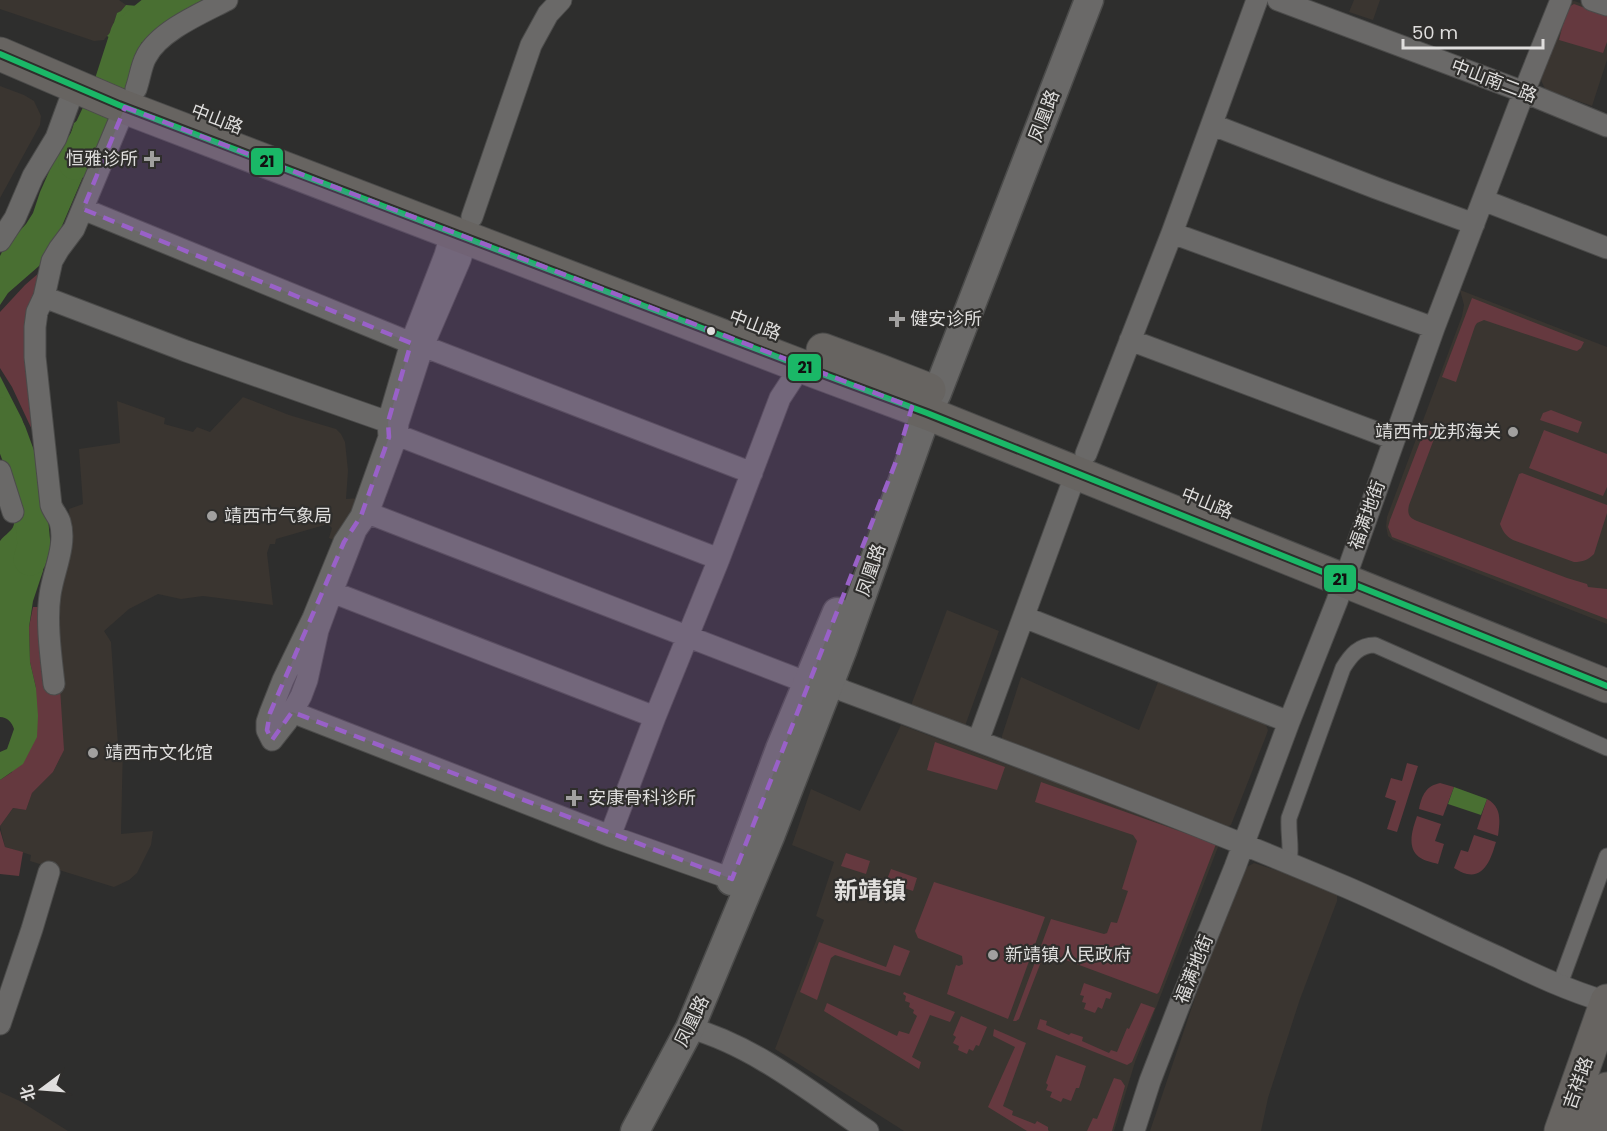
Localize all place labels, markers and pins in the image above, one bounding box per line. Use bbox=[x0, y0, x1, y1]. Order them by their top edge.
place label: 恒雅诊所 bbox=[66, 146, 138, 171]
marker: 恒雅诊所 bbox=[143, 150, 161, 168]
place label: 健安诊所 bbox=[910, 306, 982, 331]
marker: 健安诊所 bbox=[888, 310, 906, 328]
unlabelled marker bbox=[705, 325, 717, 337]
place label: 靖西市龙邦海关 bbox=[1375, 419, 1501, 444]
marker: 靖西市龙邦海关 bbox=[1506, 425, 1520, 439]
place label: 靖西市气象局 bbox=[224, 503, 332, 528]
marker: 靖西市气象局 bbox=[205, 509, 219, 523]
place label: 靖西市文化馆 bbox=[105, 740, 213, 765]
marker: 靖西市文化馆 bbox=[86, 746, 100, 760]
place label: 安康骨科诊所 bbox=[588, 785, 696, 810]
marker: 安康骨科诊所 bbox=[565, 789, 583, 807]
place label: 新靖镇人民政府 bbox=[1005, 942, 1131, 967]
marker: 新靖镇人民政府 bbox=[986, 948, 1000, 962]

